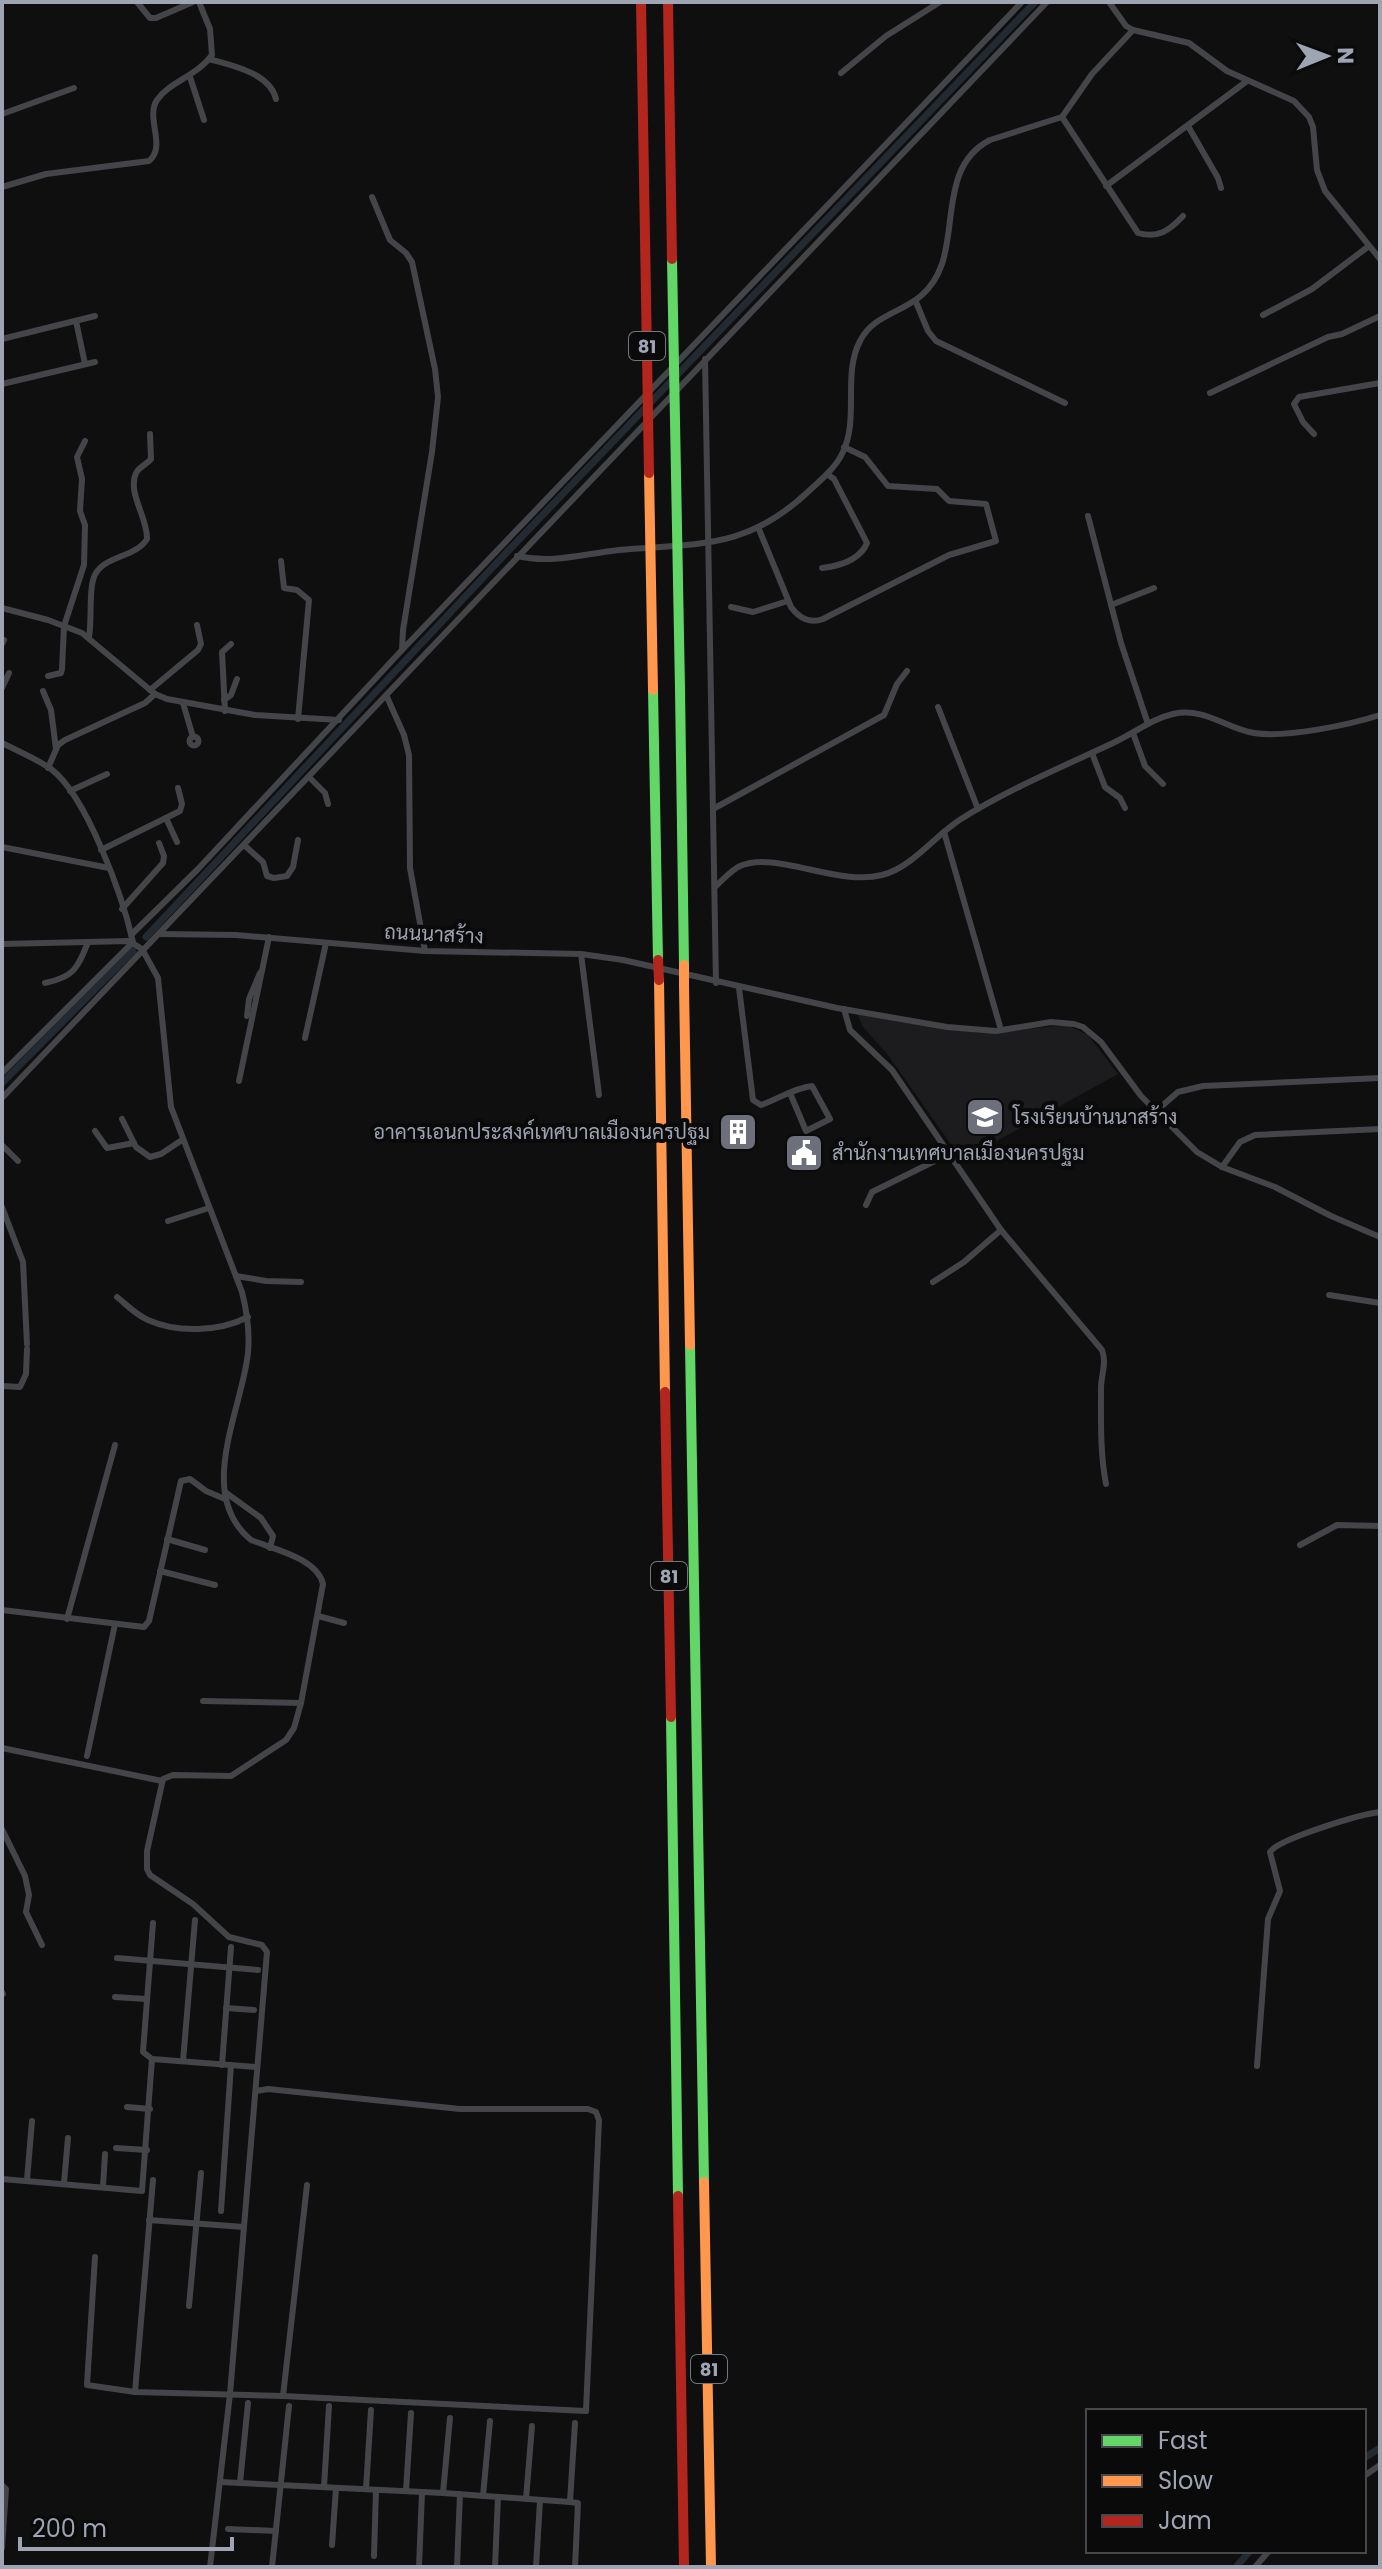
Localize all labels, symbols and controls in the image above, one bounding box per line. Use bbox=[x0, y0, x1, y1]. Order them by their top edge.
north arrow bbox=[1286, 16, 1366, 96]
text: N bbox=[1330, 47, 1361, 64]
road number: 81 bbox=[629, 332, 665, 360]
street label: ถนนนาสร้าง bbox=[384, 917, 484, 951]
school or university icon: โรงเรียนบ้านนาสร้าง bbox=[964, 1096, 1006, 1138]
place label: โรงเรียนบ้านนาสร้าง bbox=[1012, 1103, 1177, 1131]
building icon: อาคารเอนกประสงค์เทศบาลเมืองนครปฐม bbox=[717, 1111, 759, 1153]
place label: อาคารเอนกประสงค์เทศบาลเมืองนครปฐม bbox=[373, 1118, 710, 1146]
public building icon: สำนักงานเทศบาลเมืองนครปฐม bbox=[783, 1132, 825, 1174]
place label: สำนักงานเทศบาลเมืองนครปฐม bbox=[832, 1139, 1085, 1167]
road number: 81 bbox=[651, 1562, 687, 1590]
road number: 81 bbox=[691, 2355, 727, 2383]
legend bbox=[1086, 2409, 1366, 2553]
text: Fast bbox=[1158, 2424, 1208, 2457]
text: Slow bbox=[1158, 2464, 1213, 2497]
scale bar bbox=[20, 2501, 232, 2551]
text: Jam bbox=[1158, 2504, 1212, 2537]
text: 200 m bbox=[32, 2512, 107, 2545]

